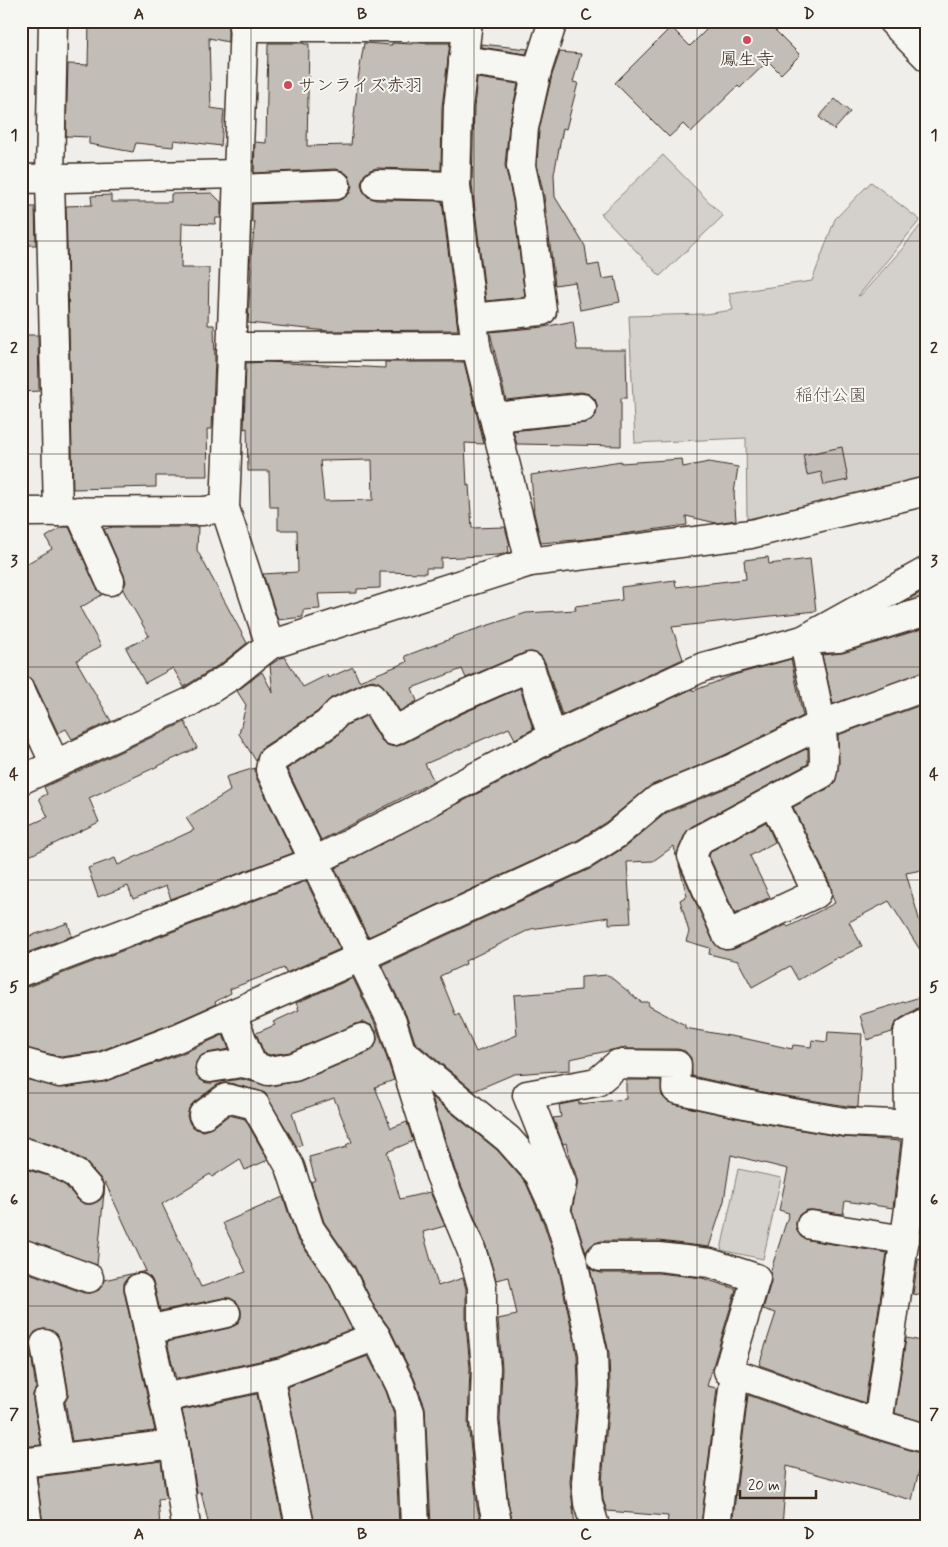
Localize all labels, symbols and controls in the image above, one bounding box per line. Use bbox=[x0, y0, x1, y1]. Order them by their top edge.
text: A bbox=[134, 4, 144, 25]
text: B bbox=[357, 4, 367, 25]
text: C bbox=[580, 4, 592, 25]
text: D bbox=[803, 4, 815, 25]
marker: 鳳生寺 bbox=[741, 34, 753, 46]
place label: 鳳生寺 bbox=[720, 48, 774, 72]
place label: サンライズ赤羽 bbox=[298, 74, 423, 98]
marker: サンライズ赤羽 bbox=[282, 79, 294, 91]
text: 1 bbox=[10, 125, 18, 146]
text: 1 bbox=[930, 125, 938, 146]
text: 2 bbox=[10, 338, 18, 359]
text: 2 bbox=[930, 338, 938, 359]
park label: 稲付公園 bbox=[795, 384, 867, 408]
text: 3 bbox=[10, 551, 18, 572]
text: 3 bbox=[930, 551, 938, 572]
text: 4 bbox=[9, 764, 19, 785]
text: 4 bbox=[929, 764, 939, 785]
text: 5 bbox=[9, 977, 19, 998]
text: 5 bbox=[929, 977, 939, 998]
text: 6 bbox=[10, 1190, 18, 1211]
text: 6 bbox=[930, 1190, 938, 1211]
text: 7 bbox=[9, 1404, 19, 1425]
text: 7 bbox=[929, 1404, 939, 1425]
scale bar bbox=[740, 1467, 817, 1499]
text: 20 m bbox=[748, 1476, 780, 1496]
text: A bbox=[134, 1524, 144, 1545]
text: B bbox=[357, 1524, 367, 1545]
text: C bbox=[580, 1524, 592, 1545]
text: D bbox=[803, 1524, 815, 1545]

